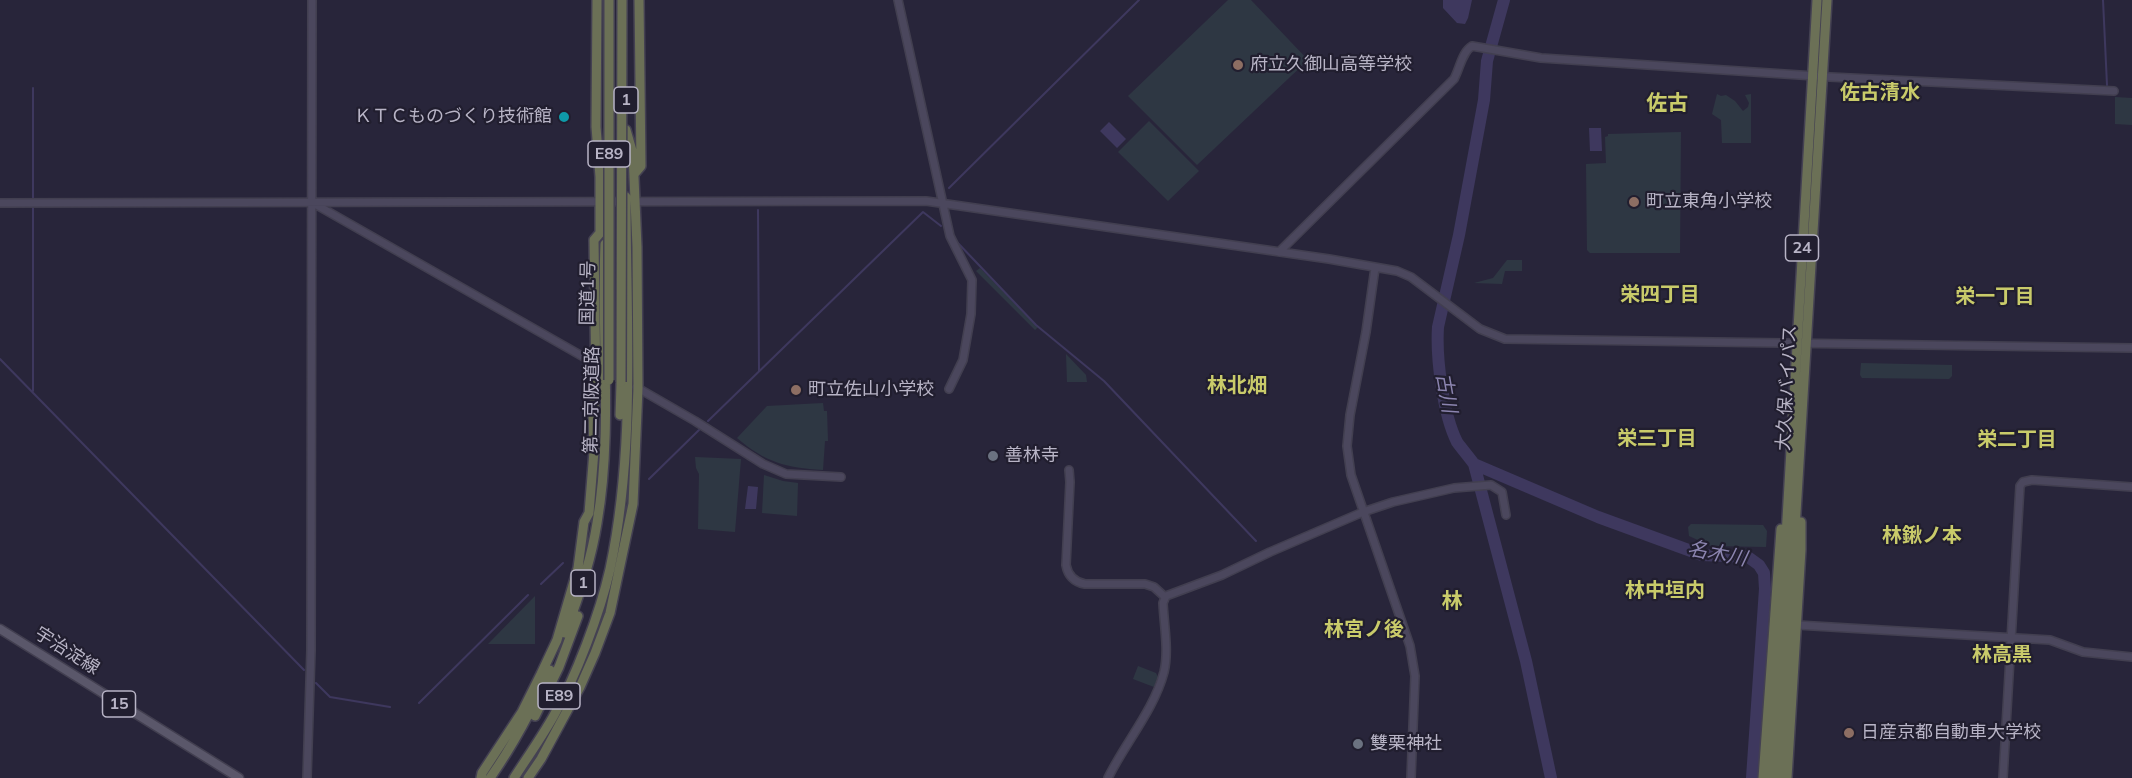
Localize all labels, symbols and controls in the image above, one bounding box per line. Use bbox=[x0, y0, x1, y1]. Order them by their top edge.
place label: 府立久御山高等学校 bbox=[1250, 54, 1412, 76]
marker: 府立久御山高等学校 bbox=[1231, 58, 1245, 72]
district label: 佐古清水 bbox=[1840, 81, 1920, 105]
road number: 1 bbox=[614, 87, 638, 113]
district label: 佐古 bbox=[1646, 91, 1688, 117]
place label: ＫＴＣものづくり技術館 bbox=[354, 106, 552, 128]
marker: ＫＴＣものづくり技術館 bbox=[557, 110, 571, 124]
road number: E89 bbox=[588, 141, 630, 167]
place label: 町立東角小学校 bbox=[1646, 191, 1772, 213]
marker: 町立東角小学校 bbox=[1627, 195, 1641, 209]
road number: 24 bbox=[1786, 235, 1818, 261]
street label: 国道1号 bbox=[577, 260, 599, 326]
district label: 栄四丁目 bbox=[1620, 283, 1700, 307]
district label: 栄一丁目 bbox=[1955, 285, 2035, 309]
street label: 大久保バイパス bbox=[1773, 325, 1801, 451]
street label: 第二京阪道路 bbox=[580, 346, 604, 454]
water label: 古川 bbox=[1431, 371, 1461, 415]
district label: 林北畑 bbox=[1207, 374, 1267, 398]
place label: 町立佐山小学校 bbox=[808, 379, 934, 401]
marker: 町立佐山小学校 bbox=[789, 383, 803, 397]
district label: 栄三丁目 bbox=[1617, 427, 1697, 451]
district label: 栄二丁目 bbox=[1977, 428, 2057, 452]
place label: 善林寺 bbox=[1005, 445, 1059, 467]
marker: 善林寺 bbox=[986, 449, 1000, 463]
district label: 林鍬ノ本 bbox=[1882, 524, 1962, 548]
water label: 名木川 bbox=[1685, 536, 1749, 572]
road number: 1 bbox=[571, 570, 595, 596]
district label: 林中垣内 bbox=[1625, 579, 1705, 603]
district label: 林 bbox=[1442, 589, 1462, 615]
district label: 林宮ノ後 bbox=[1324, 618, 1404, 642]
street label: 宇治淀線 bbox=[31, 623, 103, 679]
district label: 林高黒 bbox=[1972, 643, 2032, 667]
road number: E89 bbox=[538, 683, 580, 709]
road number: 15 bbox=[102, 691, 136, 717]
place label: 日産京都自動車大学校 bbox=[1861, 722, 2041, 744]
marker: 日産京都自動車大学校 bbox=[1842, 726, 1856, 740]
place label: 雙栗神社 bbox=[1370, 733, 1442, 755]
marker: 雙栗神社 bbox=[1351, 737, 1365, 751]

